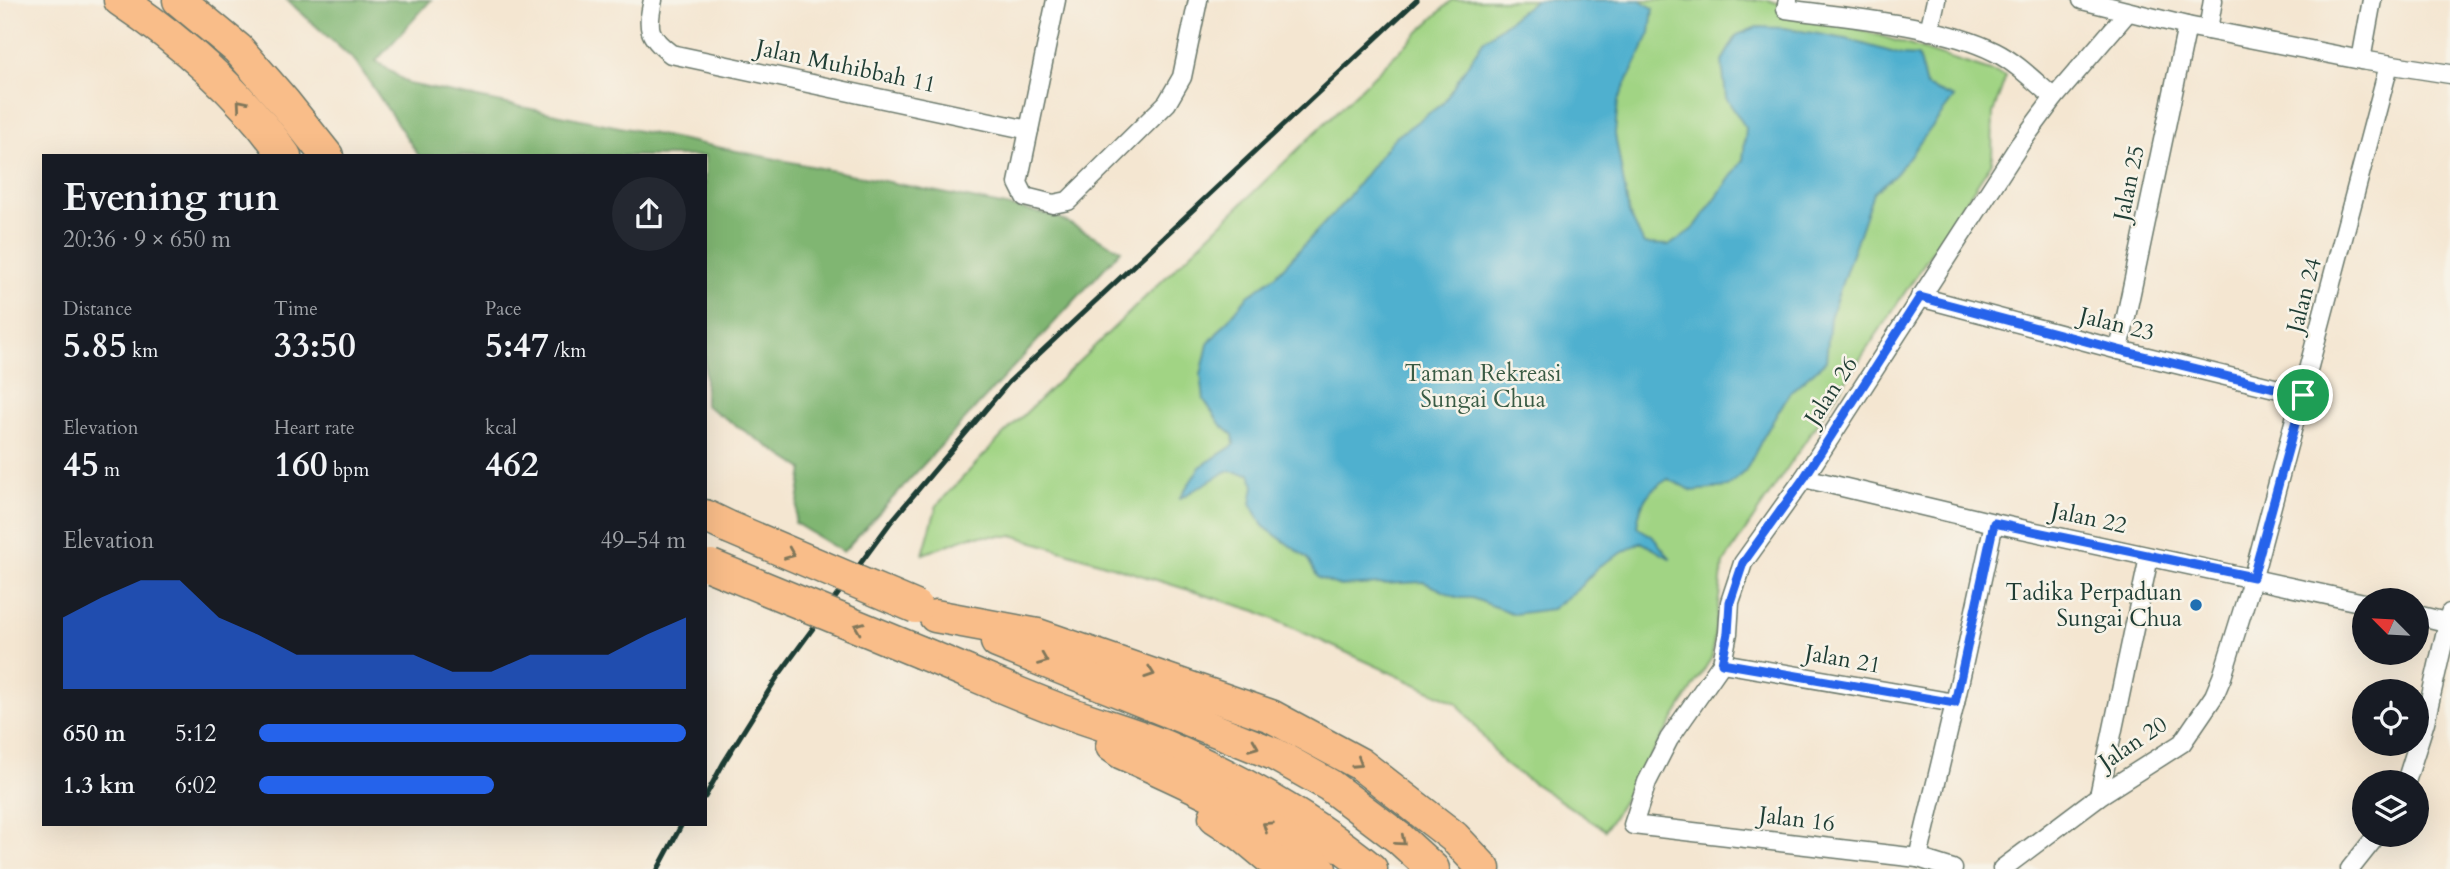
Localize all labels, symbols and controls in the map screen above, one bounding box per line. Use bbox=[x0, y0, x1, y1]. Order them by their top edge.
street label: Jalan Muhibbah 11 bbox=[750, 31, 939, 100]
one-way arrow bbox=[237, 99, 249, 112]
street label: Jalan 25 bbox=[2105, 142, 2152, 226]
text: Evening run bbox=[63, 172, 279, 224]
button: share bbox=[612, 177, 686, 251]
text: 20:36 · 9 × 650 m bbox=[63, 224, 231, 255]
street label: Jalan 24 bbox=[2278, 254, 2329, 339]
text: Distance bbox=[63, 296, 132, 322]
text: Time bbox=[274, 296, 318, 322]
text: Pace bbox=[485, 296, 522, 322]
street label: Jalan 23 bbox=[2073, 299, 2158, 348]
text: 5.85 bbox=[63, 322, 127, 370]
text: 33:50 bbox=[274, 322, 356, 370]
text: 5:47 bbox=[485, 322, 549, 370]
text: km bbox=[127, 338, 158, 364]
text: /km bbox=[549, 338, 586, 364]
street label: Jalan 26 bbox=[1796, 351, 1865, 434]
park label: Taman Rekreasi Sungai Chua bbox=[1404, 358, 1562, 415]
pin bbox=[2273, 365, 2333, 425]
icon: arrive bbox=[2284, 376, 2322, 414]
text: Elevation bbox=[63, 415, 138, 441]
text: Heart rate bbox=[274, 415, 355, 441]
text: kcal bbox=[485, 415, 517, 441]
text: 45 bbox=[63, 441, 99, 489]
text: 160 bbox=[274, 441, 328, 489]
text: 462 bbox=[485, 441, 539, 489]
text: m bbox=[99, 457, 120, 483]
text: bpm bbox=[328, 457, 369, 483]
street label: Jalan 22 bbox=[2046, 494, 2130, 541]
text: Elevation bbox=[63, 525, 154, 556]
text: 49–54 m bbox=[601, 525, 686, 556]
one-way arrow bbox=[784, 545, 796, 559]
place label: Tadika Perpaduan Sungai Chua bbox=[2006, 577, 2182, 634]
north arrow bbox=[2352, 588, 2429, 665]
map controls bbox=[2352, 588, 2429, 847]
marker: Tadika Perpaduan Sungai Chua bbox=[2188, 597, 2204, 613]
one-way arrow bbox=[853, 621, 866, 635]
street label: Jalan 21 bbox=[1800, 637, 1883, 681]
one-way arrow bbox=[1037, 652, 1049, 666]
one-way arrow bbox=[1144, 665, 1156, 679]
button: locate bbox=[2352, 679, 2429, 756]
street label: Jalan 20 bbox=[2090, 709, 2173, 779]
text: 650 m bbox=[63, 718, 126, 749]
text: 5:12 bbox=[175, 718, 216, 749]
one-way arrow bbox=[1248, 737, 1260, 751]
one-way arrow bbox=[1351, 755, 1364, 768]
text: 1.3 km bbox=[63, 770, 135, 801]
text: 6:02 bbox=[175, 770, 216, 801]
button: layers bbox=[2352, 770, 2429, 847]
street label: Jalan 16 bbox=[1754, 799, 1837, 839]
one-way arrow bbox=[1262, 822, 1275, 835]
one-way arrow bbox=[1393, 833, 1406, 845]

